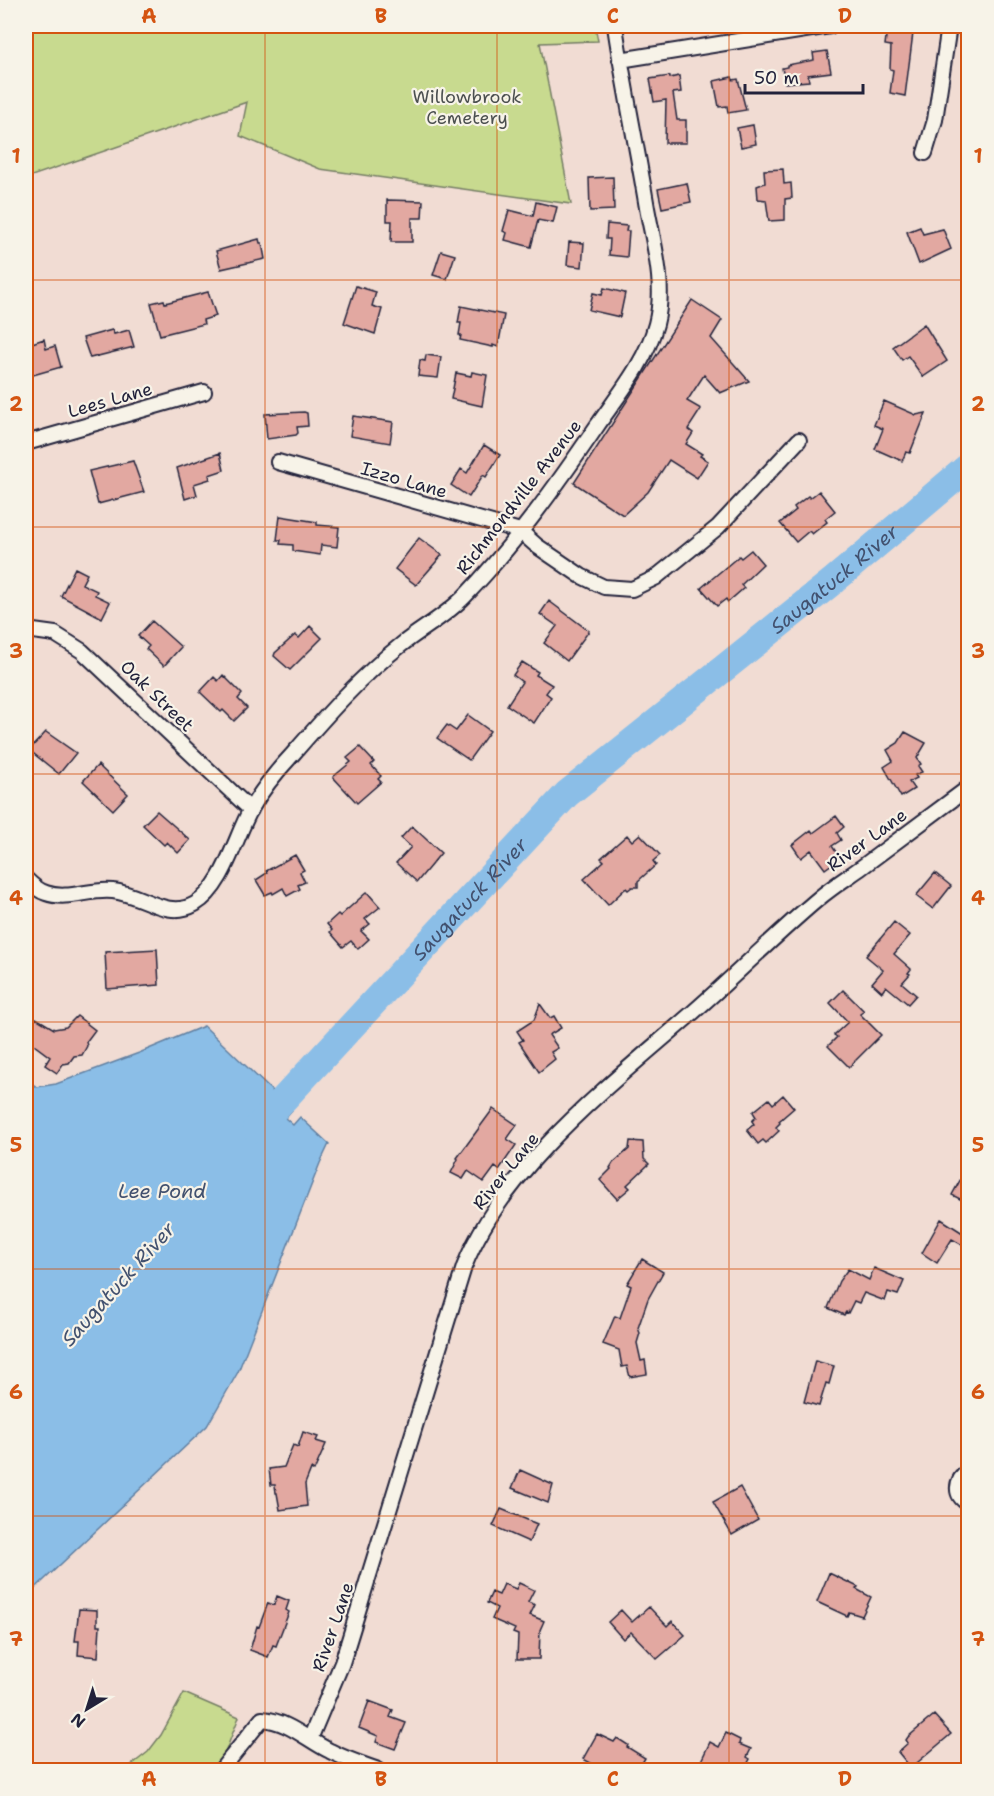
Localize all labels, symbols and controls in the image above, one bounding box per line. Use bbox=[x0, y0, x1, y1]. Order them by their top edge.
text: A bbox=[141, 3, 157, 29]
text: B bbox=[375, 3, 387, 29]
text: C bbox=[607, 3, 619, 29]
text: D bbox=[838, 3, 852, 29]
scale bar bbox=[745, 57, 864, 95]
text: 50 m bbox=[754, 66, 799, 90]
park label: Willowbrook Cemetery bbox=[412, 85, 522, 130]
text: 1 bbox=[11, 143, 21, 169]
text: 1 bbox=[973, 143, 983, 169]
street label: Lees Lane bbox=[65, 377, 155, 423]
text: 2 bbox=[9, 391, 23, 417]
text: 2 bbox=[971, 391, 985, 417]
street label: Richmondville Avenue bbox=[451, 415, 587, 579]
street label: Izzo Lane bbox=[358, 456, 450, 504]
water label: Saugatuck River bbox=[765, 518, 904, 639]
text: 3 bbox=[9, 638, 23, 664]
text: 3 bbox=[971, 638, 985, 664]
street label: Oak Street bbox=[115, 655, 199, 737]
street label: River Lane bbox=[822, 803, 912, 877]
water label: Saugatuck River bbox=[406, 832, 533, 966]
text: 4 bbox=[9, 885, 23, 911]
text: 4 bbox=[971, 885, 985, 911]
street label: River Lane bbox=[467, 1127, 545, 1215]
text: 5 bbox=[10, 1132, 22, 1158]
text: 5 bbox=[972, 1132, 984, 1158]
water label: Lee Pond bbox=[118, 1178, 206, 1204]
water label: Saugatuck River bbox=[55, 1216, 181, 1352]
text: 6 bbox=[9, 1379, 23, 1405]
text: 6 bbox=[971, 1379, 985, 1405]
street label: River Lane bbox=[306, 1579, 360, 1675]
text: 7 bbox=[9, 1626, 23, 1652]
text: 7 bbox=[971, 1626, 985, 1652]
north arrow bbox=[57, 1679, 117, 1739]
text: N bbox=[67, 1708, 90, 1733]
text: A bbox=[141, 1766, 157, 1792]
text: B bbox=[375, 1766, 387, 1792]
text: C bbox=[607, 1766, 619, 1792]
text: D bbox=[838, 1766, 852, 1792]

